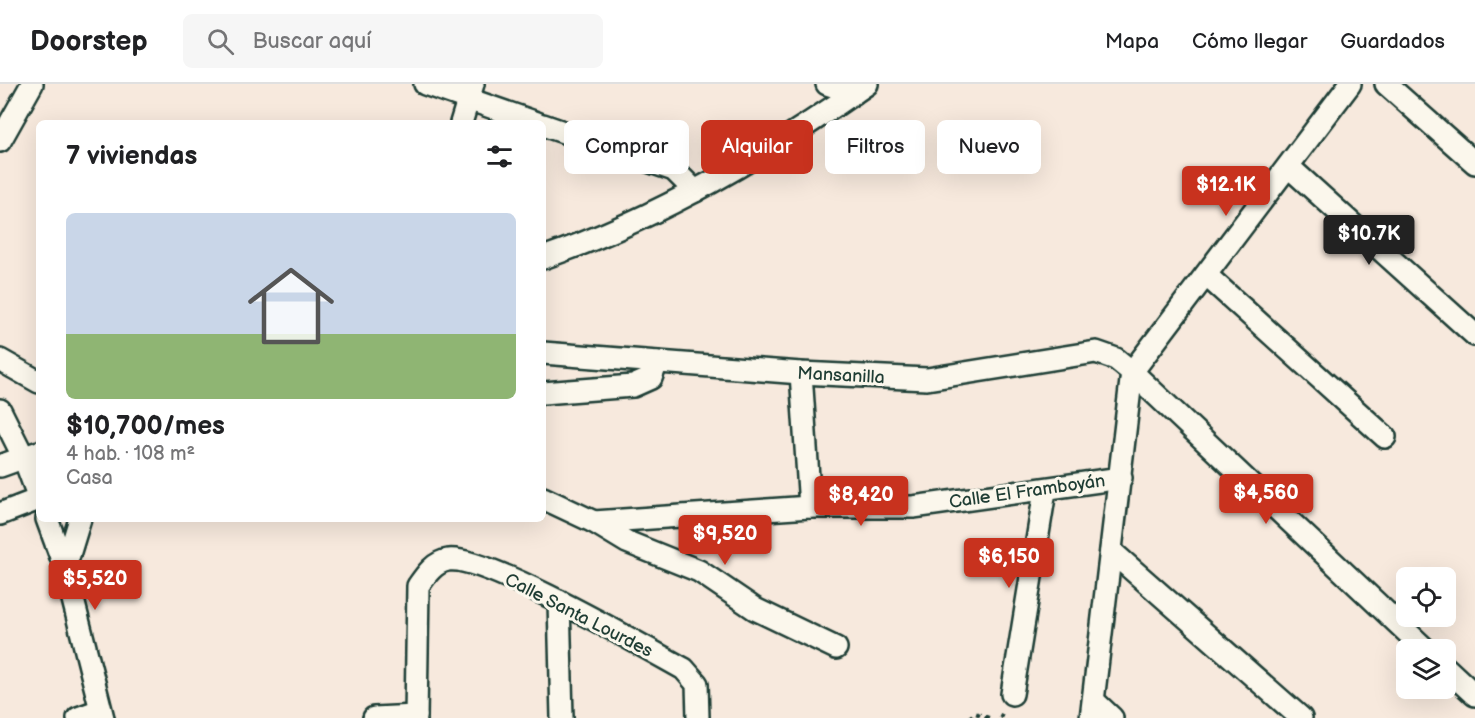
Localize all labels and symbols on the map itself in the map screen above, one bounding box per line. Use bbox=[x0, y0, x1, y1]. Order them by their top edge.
pin: $12.1K bbox=[1177, 166, 1275, 217]
pin: $10.7K bbox=[1320, 215, 1418, 266]
street label: Mansanilla bbox=[797, 363, 885, 388]
street label: Calle El Framboyán bbox=[948, 470, 1106, 513]
pin: $4,560 bbox=[1217, 474, 1315, 525]
pin: $8,420 bbox=[812, 476, 910, 527]
pin: $9,520 bbox=[676, 515, 774, 566]
pin: $6,150 bbox=[960, 538, 1058, 589]
pin: $5,520 bbox=[46, 560, 144, 611]
street label: Calle Santa Lourdes bbox=[501, 569, 656, 662]

